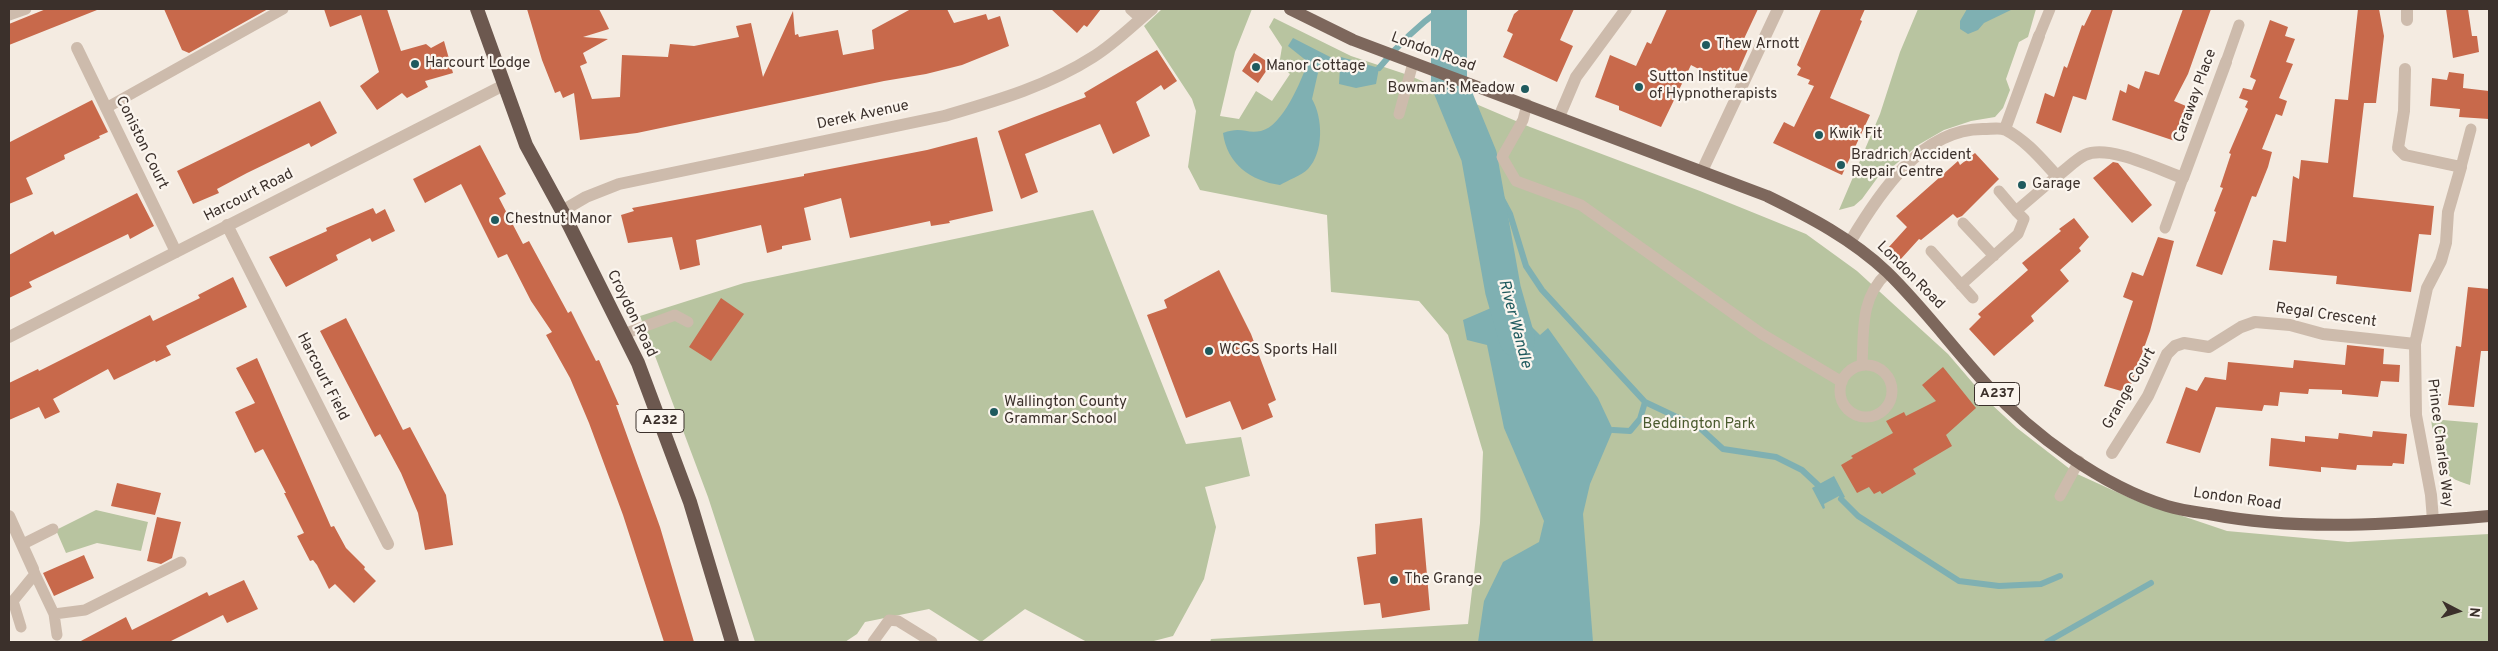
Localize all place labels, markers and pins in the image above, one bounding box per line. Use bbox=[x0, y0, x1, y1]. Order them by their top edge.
place label: Thew Arnott bbox=[1716, 36, 1800, 54]
marker: Thew Arnott bbox=[1700, 39, 1712, 51]
place label: Harcourt Lodge bbox=[425, 55, 530, 73]
marker: Harcourt Lodge bbox=[409, 58, 421, 70]
place label: Manor Cottage bbox=[1266, 58, 1366, 76]
marker: Manor Cottage bbox=[1250, 61, 1262, 73]
place label: Sutton Institue of Hypnotherapists bbox=[1649, 69, 1777, 104]
place label: Bowman's Meadow bbox=[1387, 80, 1515, 98]
marker: Sutton Institue of Hypnotherapists bbox=[1633, 81, 1645, 93]
marker: Bowman's Meadow bbox=[1519, 83, 1531, 95]
place label: Kwik Fit bbox=[1829, 126, 1882, 144]
marker: Kwik Fit bbox=[1813, 129, 1825, 141]
place label: Bradrich Accident Repair Centre bbox=[1851, 147, 1971, 182]
marker: Bradrich Accident Repair Centre bbox=[1835, 159, 1847, 171]
place label: Garage bbox=[2032, 176, 2080, 194]
marker: Garage bbox=[2016, 179, 2028, 191]
place label: Chestnut Manor bbox=[505, 211, 612, 229]
marker: Chestnut Manor bbox=[489, 214, 501, 226]
place label: WCGS Sports Hall bbox=[1219, 342, 1337, 360]
marker: WCGS Sports Hall bbox=[1203, 345, 1215, 357]
place label: Wallington County Grammar School bbox=[1004, 394, 1127, 429]
marker: Wallington County Grammar School bbox=[988, 406, 1000, 418]
place label: The Grange bbox=[1404, 571, 1482, 589]
marker: The Grange bbox=[1388, 574, 1400, 586]

